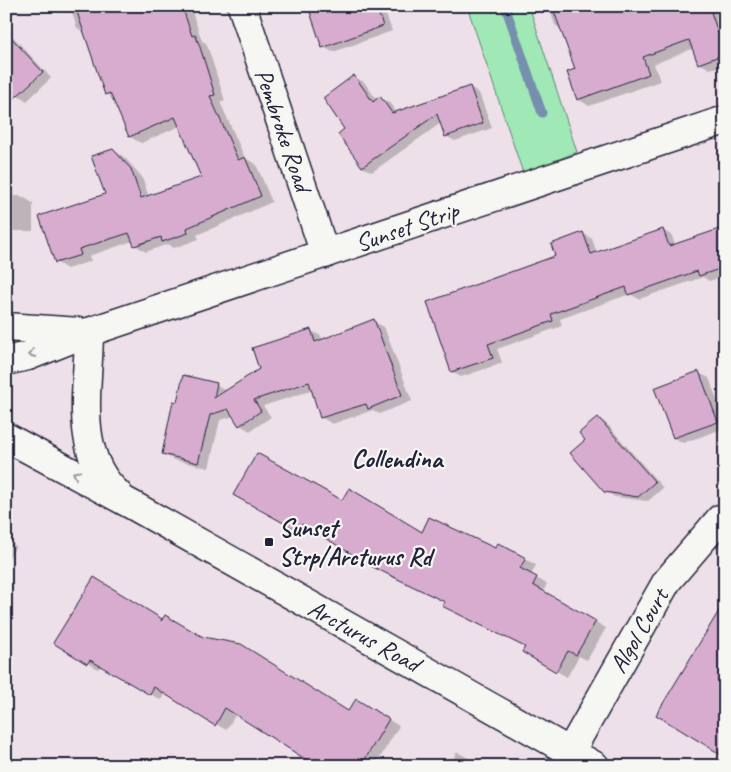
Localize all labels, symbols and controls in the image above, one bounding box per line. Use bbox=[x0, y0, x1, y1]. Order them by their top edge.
street label: Pembroke Road bbox=[247, 65, 320, 199]
street label: Sunset Strip bbox=[351, 194, 464, 260]
one-way arrow bbox=[28, 348, 36, 358]
district label: Collendina bbox=[352, 442, 445, 475]
one-way arrow bbox=[72, 470, 81, 480]
place label: Sunset Strp/Arcturus Rd bbox=[279, 512, 435, 573]
marker: Sunset Strp/Arcturus Rd bbox=[263, 536, 275, 548]
street label: Algol Court bbox=[602, 581, 677, 679]
street label: Arcturus Road bbox=[302, 592, 428, 681]

